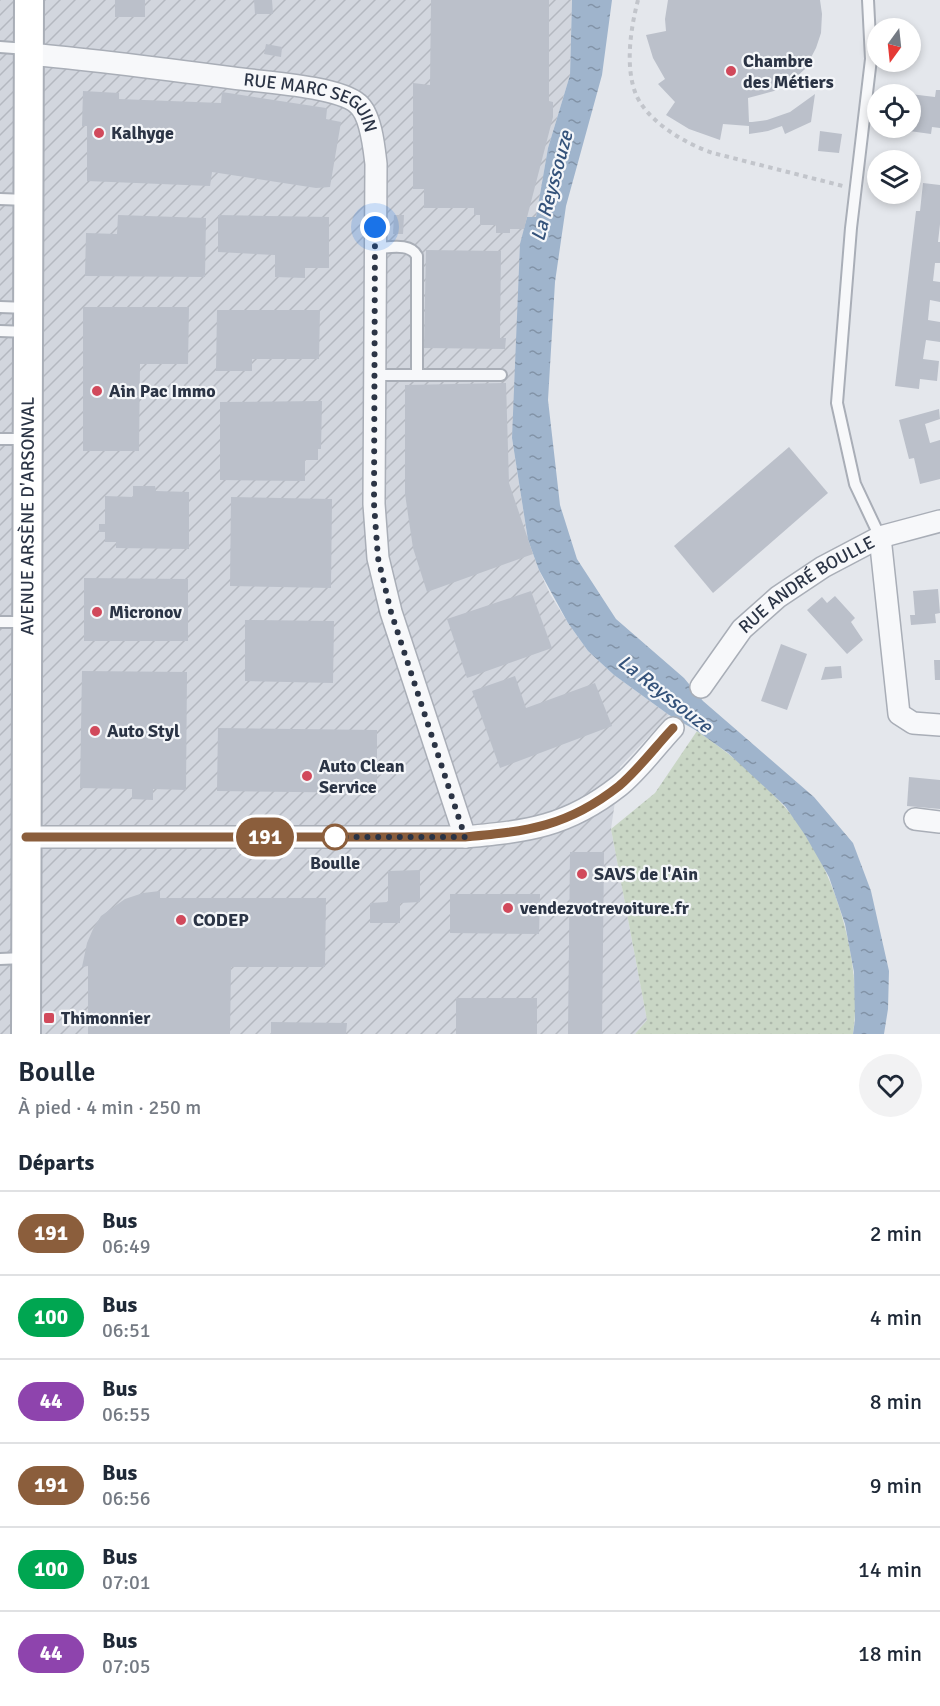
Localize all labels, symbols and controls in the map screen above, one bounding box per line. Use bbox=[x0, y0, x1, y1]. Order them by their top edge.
north arrow bbox=[867, 18, 921, 72]
map controls bbox=[867, 18, 921, 204]
place label: Chambre des Métiers bbox=[743, 50, 834, 93]
marker: Chambre des Métiers bbox=[724, 64, 738, 78]
street label: RUE MARC SEGUIN bbox=[243, 68, 382, 135]
button: locate bbox=[867, 84, 921, 138]
place label: Kalhyge bbox=[111, 122, 174, 144]
marker: Kalhyge bbox=[92, 126, 106, 140]
water label: La Reyssouze bbox=[525, 127, 579, 244]
button: layers bbox=[867, 150, 921, 204]
your location bbox=[360, 212, 390, 242]
place label: Ain Pac Immo bbox=[109, 380, 216, 402]
marker: Ain Pac Immo bbox=[90, 384, 104, 398]
street label: AVENUE ARSÈNE D'ARSONVAL bbox=[16, 397, 39, 635]
street label: RUE ANDRÉ BOULLE bbox=[734, 531, 878, 638]
place label: Micronov bbox=[109, 601, 182, 623]
marker: Micronov bbox=[90, 605, 104, 619]
water label: La Reyssouze bbox=[613, 649, 718, 739]
place label: Auto Styl bbox=[107, 720, 180, 742]
marker: Auto Styl bbox=[88, 724, 102, 738]
place label: Auto Clean Service bbox=[319, 755, 405, 798]
marker: Auto Clean Service bbox=[300, 769, 314, 783]
line badge: 191 bbox=[230, 818, 300, 856]
text: 191 bbox=[248, 824, 282, 850]
marker: Boulle bbox=[322, 824, 348, 850]
place label: Boulle bbox=[310, 852, 360, 874]
place label: SAVS de l'Ain bbox=[594, 863, 698, 885]
marker: SAVS de l'Ain bbox=[575, 867, 589, 881]
place label: vendezvotrevoiture.fr bbox=[519, 897, 690, 919]
marker: vendezvotrevoiture.fr bbox=[501, 901, 515, 915]
place label: CODEP bbox=[193, 909, 249, 931]
marker: CODEP bbox=[174, 913, 188, 927]
place label: Thimonnier bbox=[61, 1007, 151, 1029]
marker: Thimonnier bbox=[42, 1011, 56, 1025]
button: heart bbox=[859, 1054, 922, 1117]
text: Boulle bbox=[18, 1055, 95, 1089]
text: À pied · 4 min · 250 m bbox=[18, 1095, 201, 1120]
text: Départs bbox=[18, 1149, 94, 1176]
text: Bus bbox=[102, 1207, 137, 1234]
text: 191 bbox=[34, 1220, 68, 1246]
text: 2 min bbox=[870, 1220, 922, 1247]
text: 06:49 bbox=[102, 1234, 151, 1259]
text: Bus bbox=[102, 1291, 137, 1318]
text: 100 bbox=[34, 1304, 68, 1330]
text: 4 min bbox=[870, 1304, 922, 1331]
text: 06:51 bbox=[102, 1318, 151, 1343]
text: Bus bbox=[102, 1375, 137, 1402]
text: 44 bbox=[40, 1388, 62, 1414]
text: 8 min bbox=[870, 1388, 922, 1415]
text: 06:55 bbox=[102, 1402, 151, 1427]
text: Bus bbox=[102, 1459, 137, 1486]
text: 191 bbox=[34, 1472, 68, 1498]
text: 9 min bbox=[870, 1472, 922, 1499]
text: 06:56 bbox=[102, 1486, 151, 1511]
text: Bus bbox=[102, 1543, 137, 1570]
text: 100 bbox=[34, 1556, 68, 1582]
text: 14 min bbox=[858, 1556, 922, 1583]
text: 07:01 bbox=[102, 1570, 151, 1595]
text: Bus bbox=[102, 1627, 137, 1654]
text: 44 bbox=[40, 1640, 62, 1666]
text: 18 min bbox=[858, 1640, 922, 1667]
text: 07:05 bbox=[102, 1654, 151, 1679]

